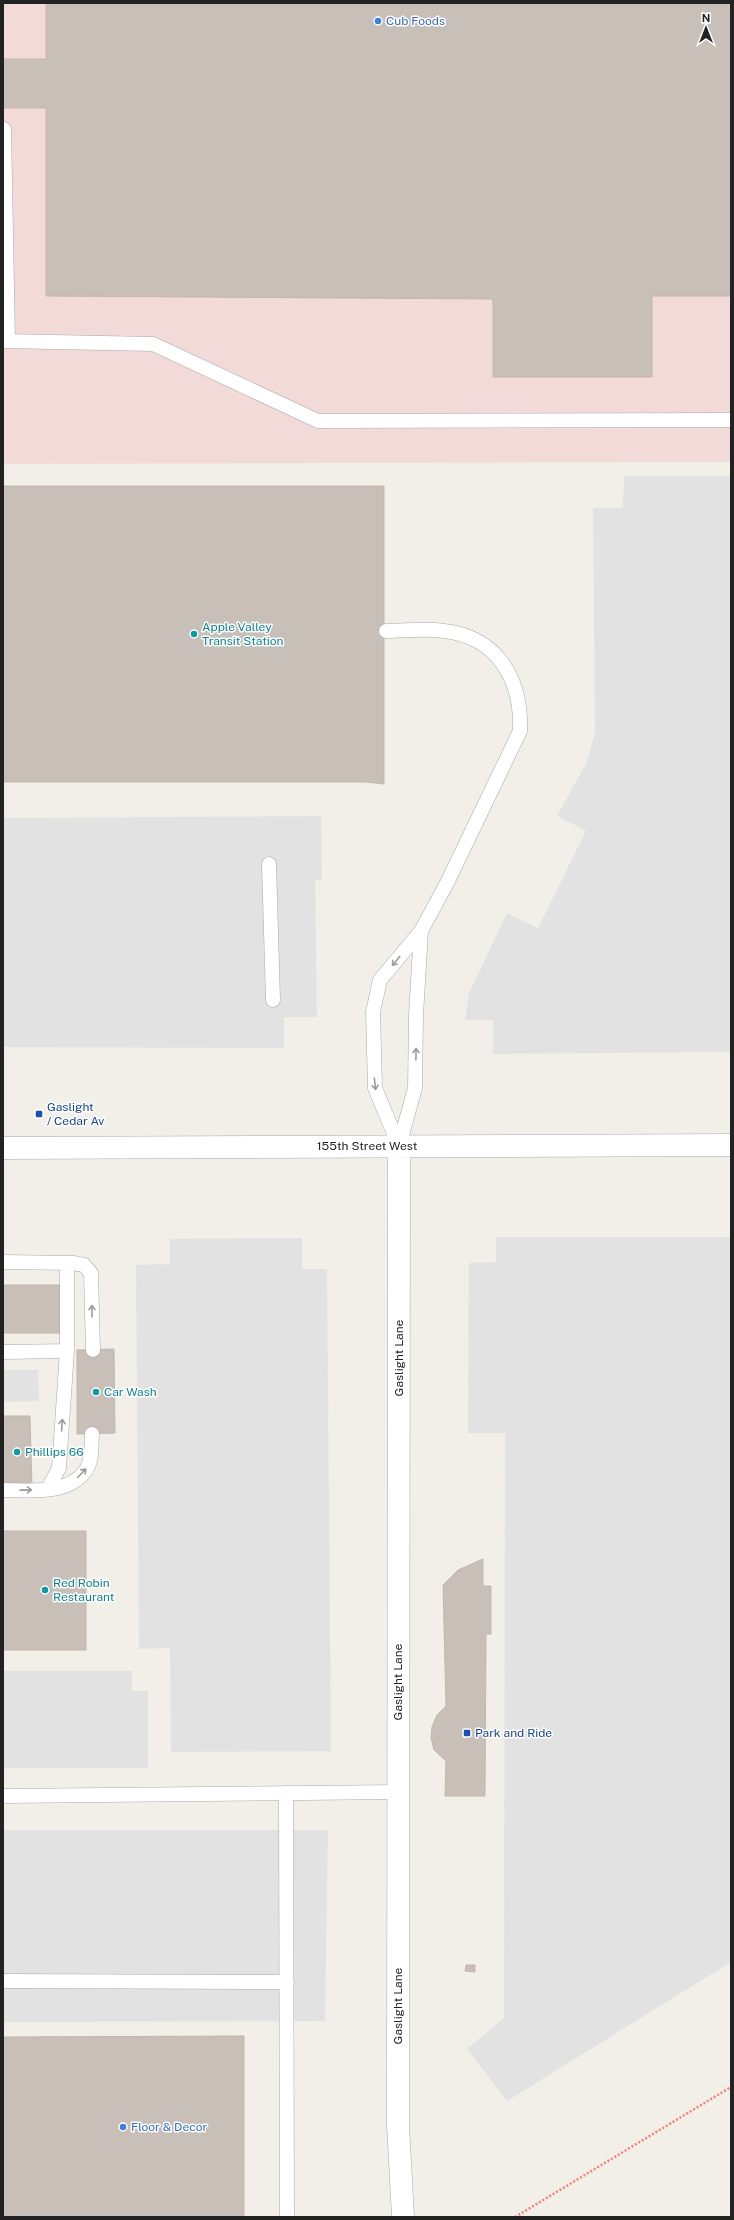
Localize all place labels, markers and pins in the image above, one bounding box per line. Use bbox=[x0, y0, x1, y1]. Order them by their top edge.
place label: Cub Foods bbox=[386, 14, 445, 28]
marker: Cub Foods bbox=[373, 16, 383, 26]
place label: Apple Valley Transit Station bbox=[202, 620, 284, 648]
marker: Apple Valley Transit Station bbox=[189, 629, 199, 639]
place label: Gaslight / Cedar Av bbox=[47, 1100, 104, 1128]
marker: Gaslight / Cedar Av bbox=[34, 1109, 44, 1119]
place label: Car Wash bbox=[104, 1385, 157, 1399]
marker: Car Wash bbox=[91, 1387, 101, 1397]
place label: Phillips 66 bbox=[25, 1445, 84, 1459]
marker: Phillips 66 bbox=[12, 1447, 22, 1457]
place label: Red Robin Restaurant bbox=[53, 1576, 115, 1604]
marker: Red Robin Restaurant bbox=[40, 1585, 50, 1595]
place label: Park and Ride bbox=[475, 1726, 552, 1740]
marker: Park and Ride bbox=[462, 1728, 472, 1738]
place label: Floor & Decor bbox=[131, 2120, 207, 2134]
marker: Floor & Decor bbox=[118, 2122, 128, 2132]

